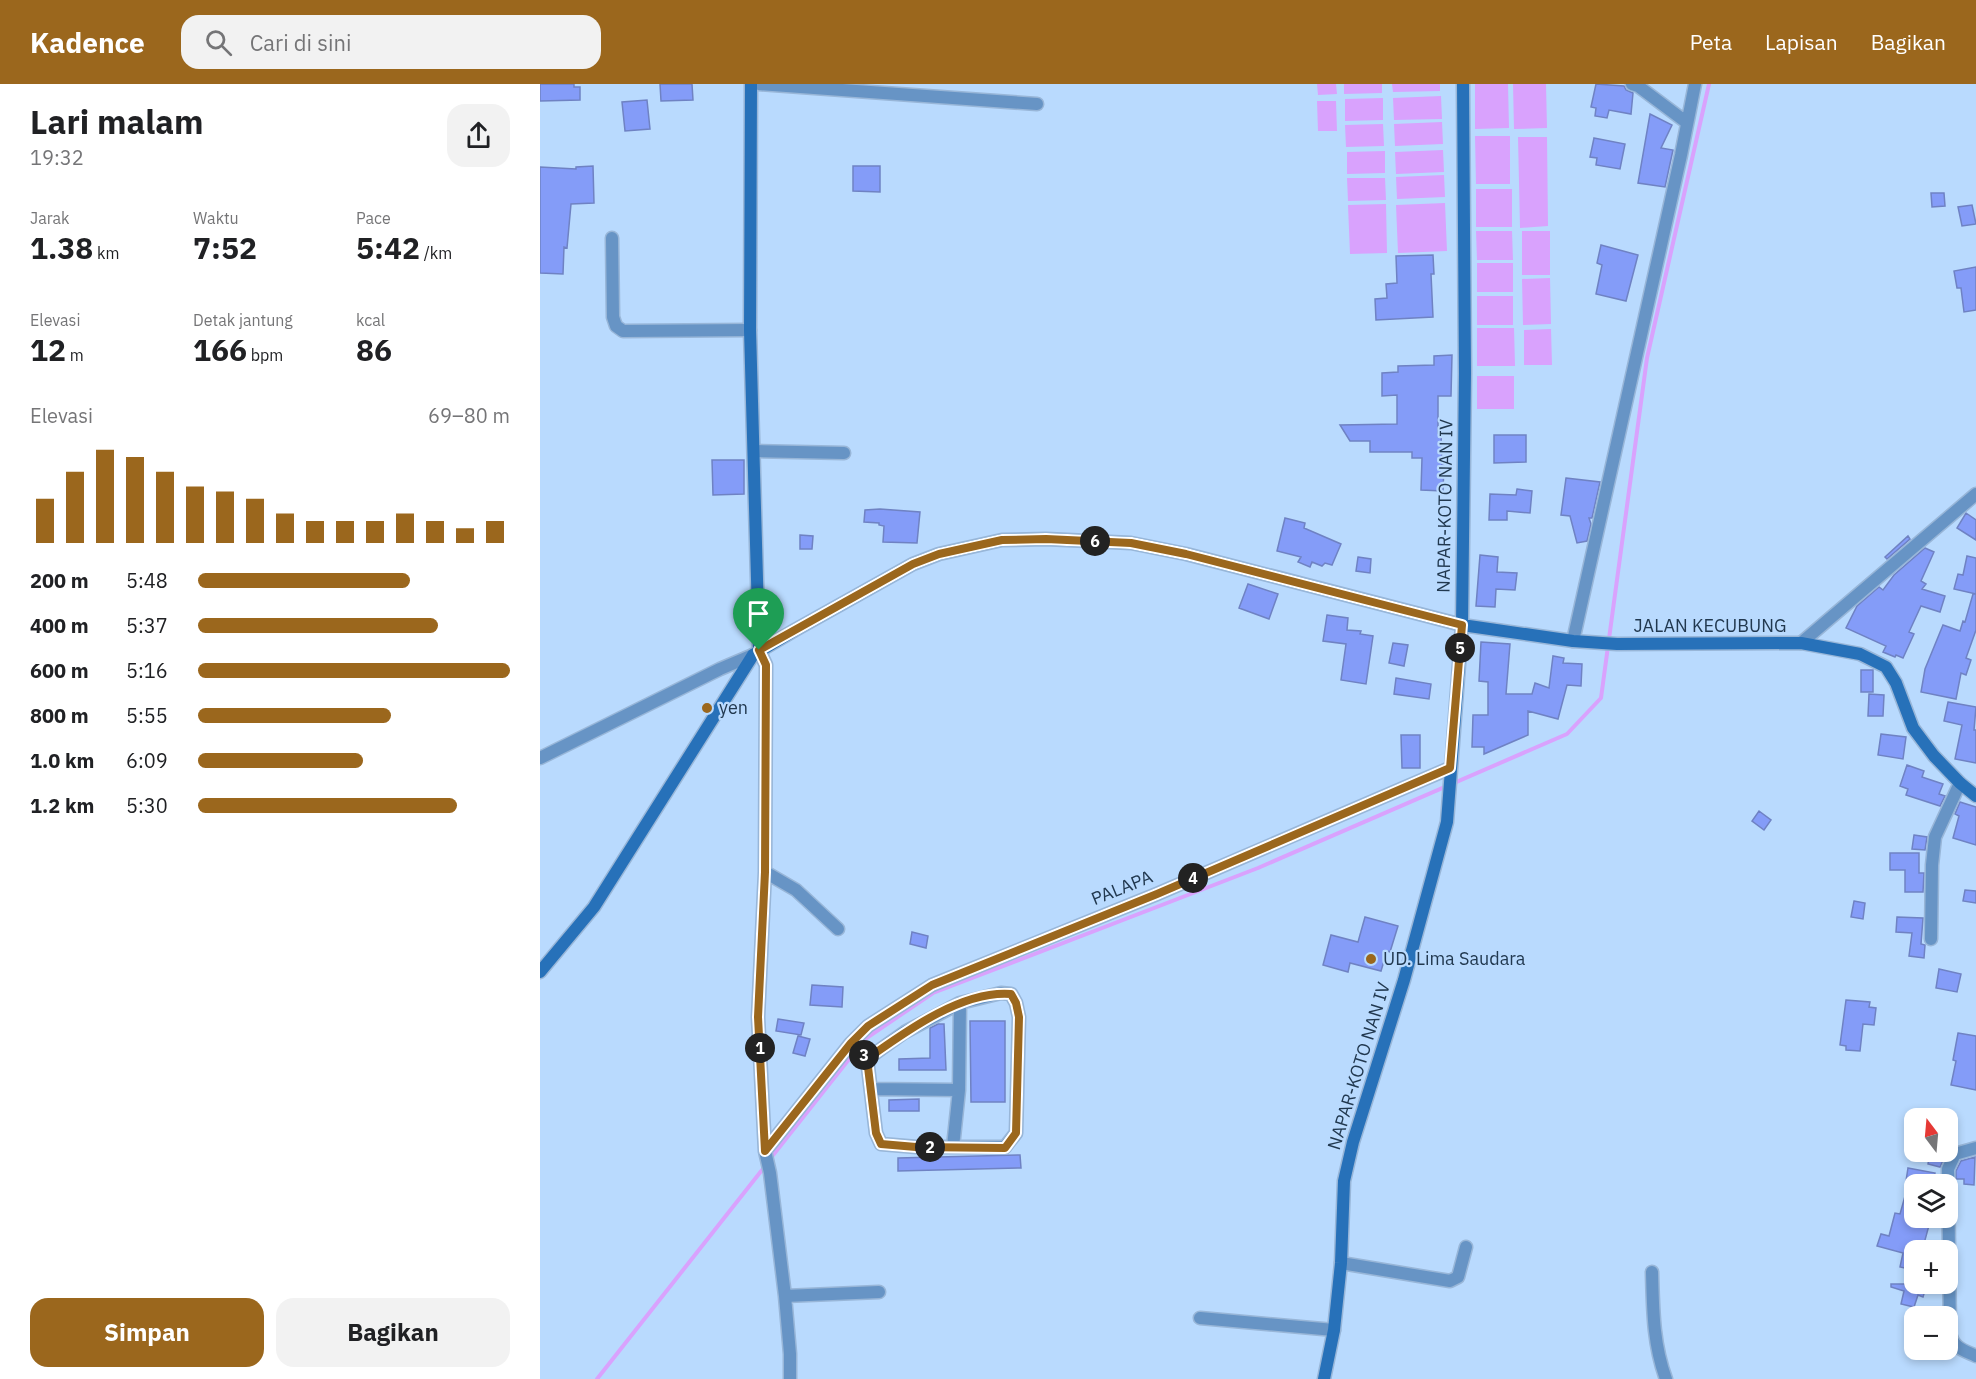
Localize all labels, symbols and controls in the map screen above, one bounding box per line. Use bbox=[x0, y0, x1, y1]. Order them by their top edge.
search box bbox=[181, 15, 601, 69]
text: Kadence bbox=[30, 24, 145, 61]
icon: search bbox=[202, 26, 235, 59]
text: Cari di sini bbox=[250, 28, 352, 57]
text: Peta bbox=[1690, 28, 1732, 56]
text: Lapisan bbox=[1765, 28, 1838, 56]
text: Bagikan bbox=[1871, 28, 1946, 56]
text: Lari malam bbox=[30, 100, 204, 143]
button: share bbox=[447, 104, 510, 167]
text: 19:32 bbox=[30, 144, 84, 171]
text: Jarak bbox=[30, 208, 70, 228]
text: Waktu bbox=[193, 208, 239, 228]
text: Pace bbox=[356, 208, 391, 228]
text: 1.38 bbox=[30, 228, 93, 267]
text: 7:52 bbox=[193, 228, 257, 267]
text: 5:42 bbox=[356, 228, 420, 267]
text: km bbox=[93, 243, 120, 263]
text: /km bbox=[420, 243, 452, 263]
text: Elevasi bbox=[30, 310, 80, 330]
text: Detak jantung bbox=[193, 310, 293, 330]
text: kcal bbox=[356, 310, 385, 330]
text: 12 bbox=[30, 330, 66, 369]
text: 166 bbox=[193, 330, 247, 369]
text: 86 bbox=[356, 330, 392, 369]
text: m bbox=[66, 345, 84, 365]
text: bpm bbox=[247, 345, 283, 365]
text: Elevasi bbox=[30, 402, 93, 429]
text: 69–80 m bbox=[428, 402, 510, 429]
street label: NAPAR-KOTO NAN IV bbox=[1431, 419, 1458, 593]
pin: 6 bbox=[1080, 526, 1110, 556]
text: 6 bbox=[1090, 531, 1100, 551]
text: 200 m bbox=[30, 567, 89, 594]
text: 5:48 bbox=[126, 567, 168, 594]
pin bbox=[733, 588, 784, 650]
icon: arrive bbox=[742, 597, 775, 630]
text: 400 m bbox=[30, 612, 89, 639]
text: 5:37 bbox=[126, 612, 168, 639]
street label: JALAN KECUBUNG bbox=[1634, 614, 1786, 637]
pin: 5 bbox=[1445, 633, 1475, 663]
text: 5 bbox=[1455, 638, 1465, 658]
text: 600 m bbox=[30, 657, 89, 684]
text: 5:16 bbox=[126, 657, 168, 684]
place label: yen bbox=[719, 696, 748, 719]
marker: yen bbox=[700, 701, 714, 715]
text: 800 m bbox=[30, 702, 89, 729]
text: 5:55 bbox=[126, 702, 168, 729]
text: 1.0 km bbox=[30, 747, 94, 774]
text: 6:09 bbox=[126, 747, 168, 774]
text: 1.2 km bbox=[30, 792, 94, 819]
text: 5:30 bbox=[126, 792, 168, 819]
pin: 4 bbox=[1178, 863, 1208, 893]
street label: PALAPA bbox=[1088, 865, 1156, 910]
text: 4 bbox=[1188, 868, 1198, 888]
place label: UD. Lima Saudara bbox=[1383, 947, 1526, 970]
marker: UD. Lima Saudara bbox=[1364, 952, 1378, 966]
street label: NAPAR-KOTO NAN IV bbox=[1322, 979, 1395, 1152]
pin: 1 bbox=[745, 1033, 775, 1063]
text: 1 bbox=[755, 1038, 765, 1058]
pin: 3 bbox=[849, 1040, 879, 1070]
text: 3 bbox=[859, 1045, 869, 1065]
north arrow bbox=[1904, 1108, 1958, 1162]
map controls bbox=[1904, 1108, 1958, 1360]
pin: 2 bbox=[915, 1132, 945, 1162]
text: 2 bbox=[925, 1137, 935, 1157]
button: layers bbox=[1904, 1174, 1958, 1228]
button: + bbox=[1904, 1240, 1958, 1294]
button: Simpan bbox=[30, 1298, 264, 1367]
button: Bagikan bbox=[276, 1298, 510, 1367]
button: − bbox=[1904, 1306, 1958, 1360]

